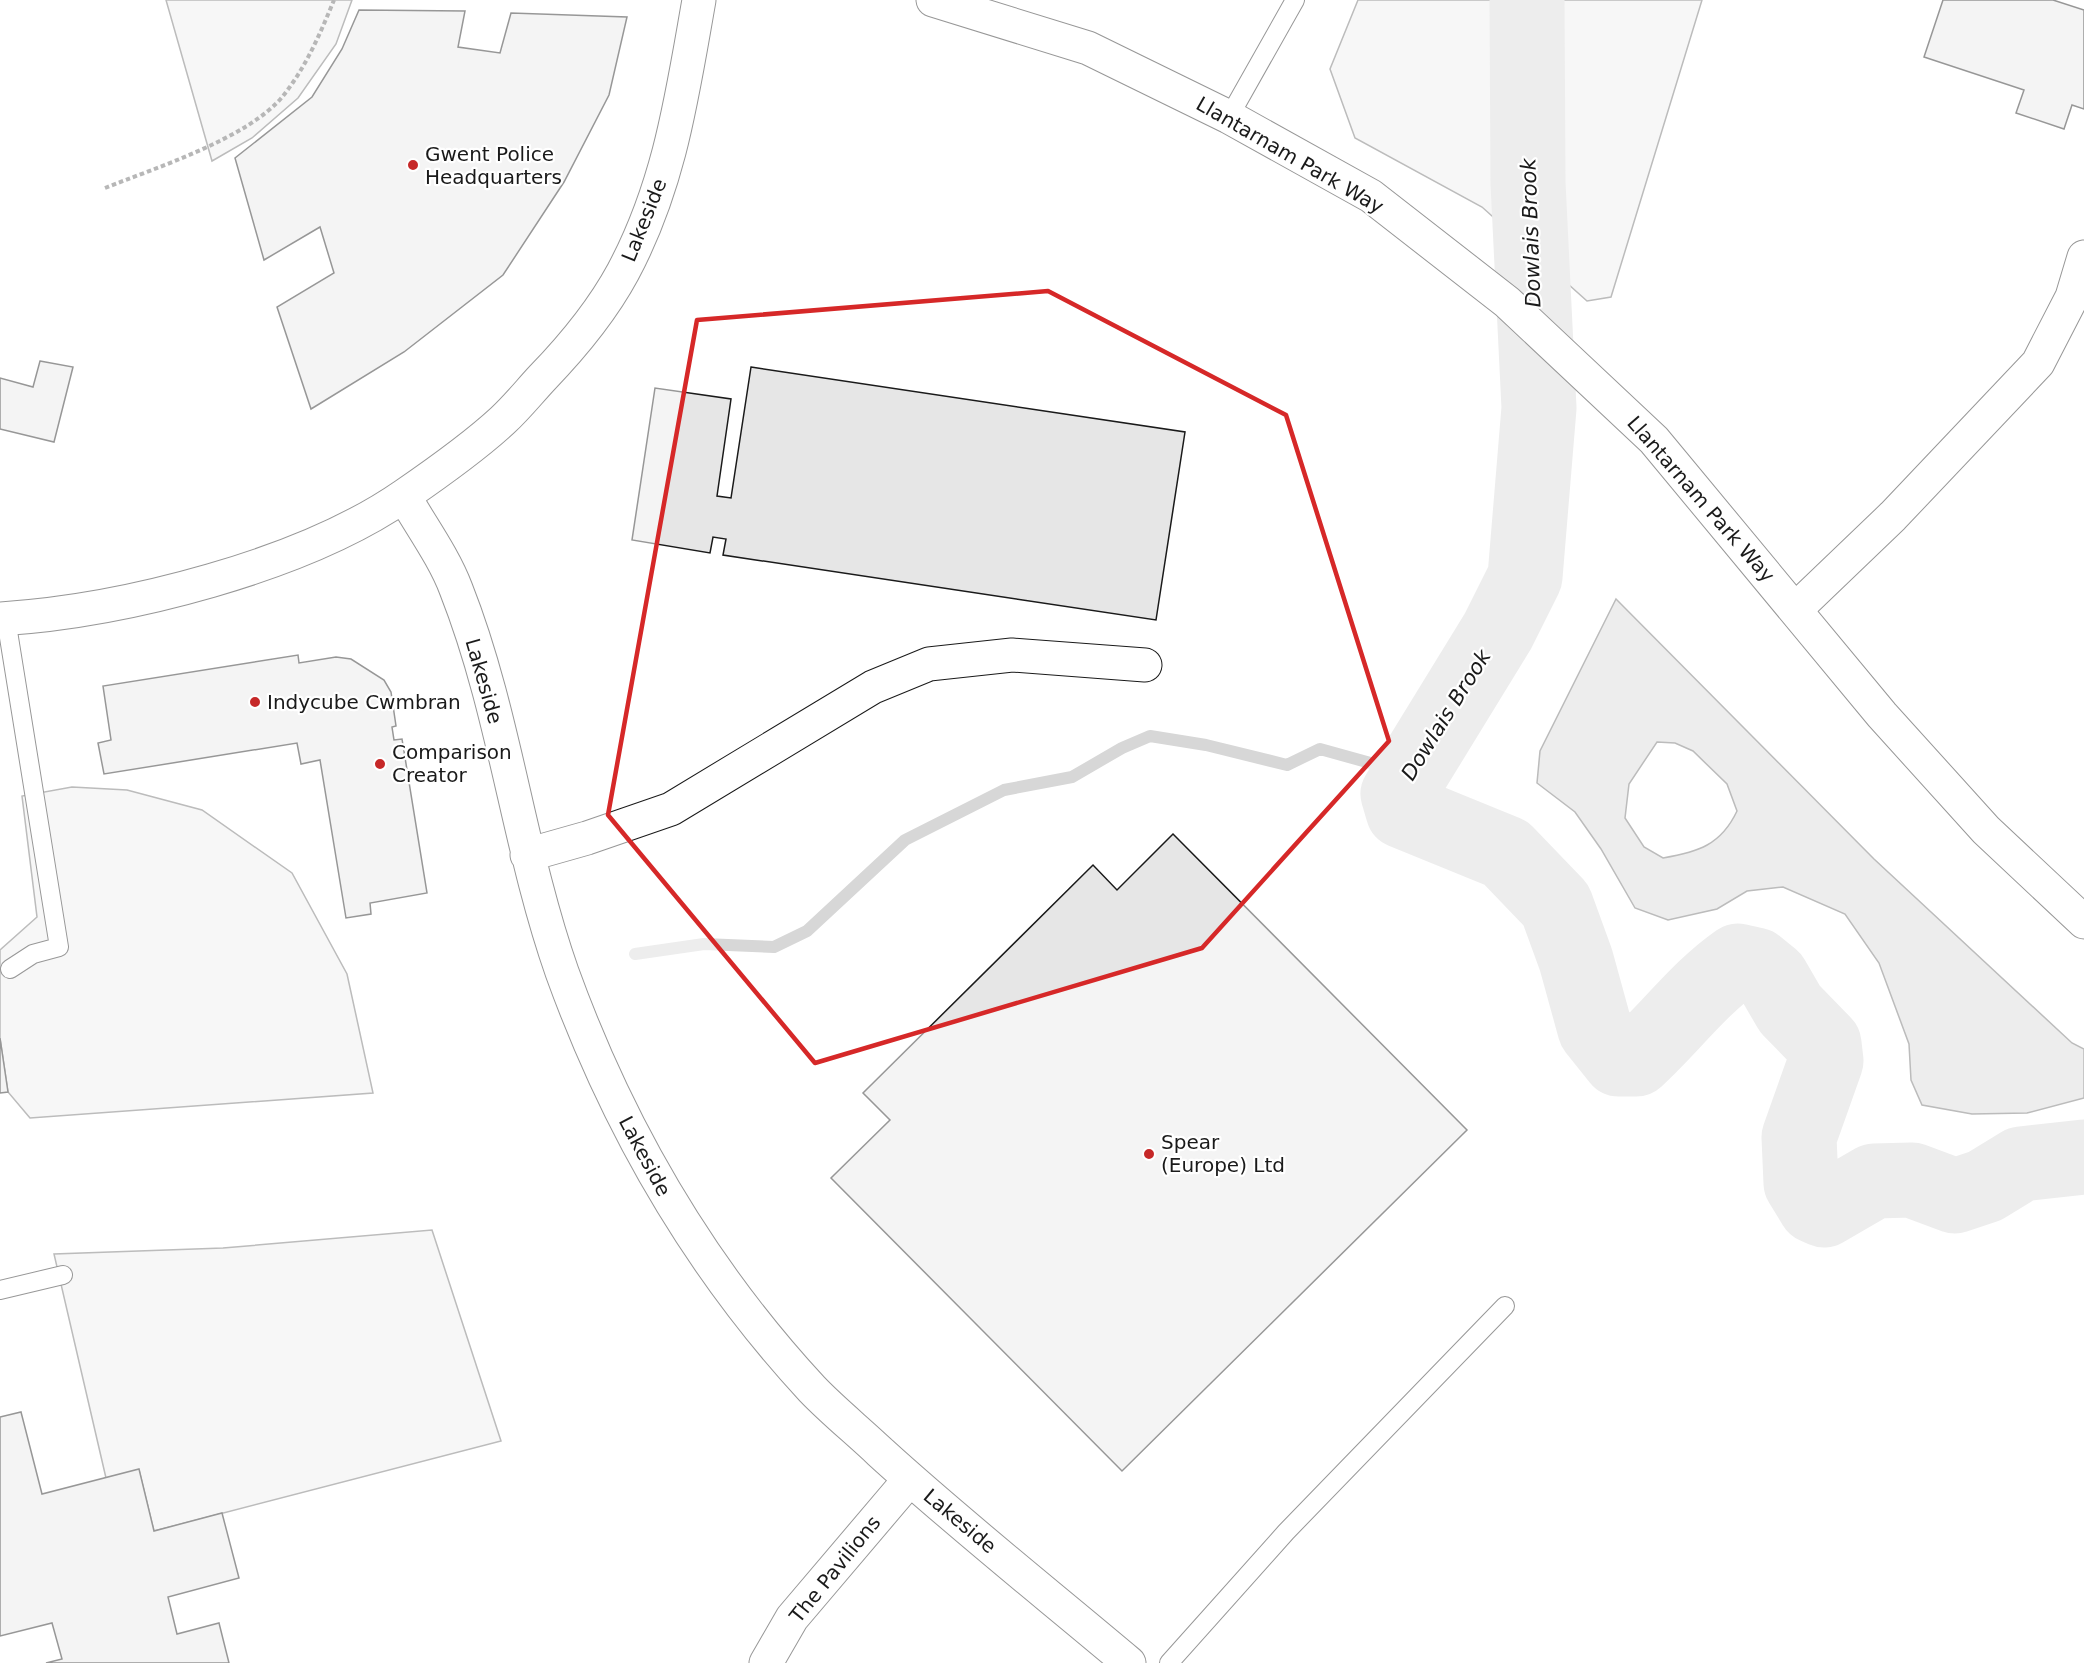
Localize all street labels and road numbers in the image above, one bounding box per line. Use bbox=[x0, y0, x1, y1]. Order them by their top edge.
street label: Llantarnam Park Way bbox=[1192, 91, 1388, 219]
street label: Lakeside bbox=[616, 175, 672, 265]
street label: Llantarnam Park Way bbox=[1622, 411, 1780, 587]
street label: Lakeside bbox=[460, 636, 508, 726]
street label: Lakeside bbox=[614, 1112, 676, 1200]
street label: Lakeside bbox=[919, 1484, 1001, 1558]
street label: The Pavilions bbox=[784, 1511, 885, 1628]

